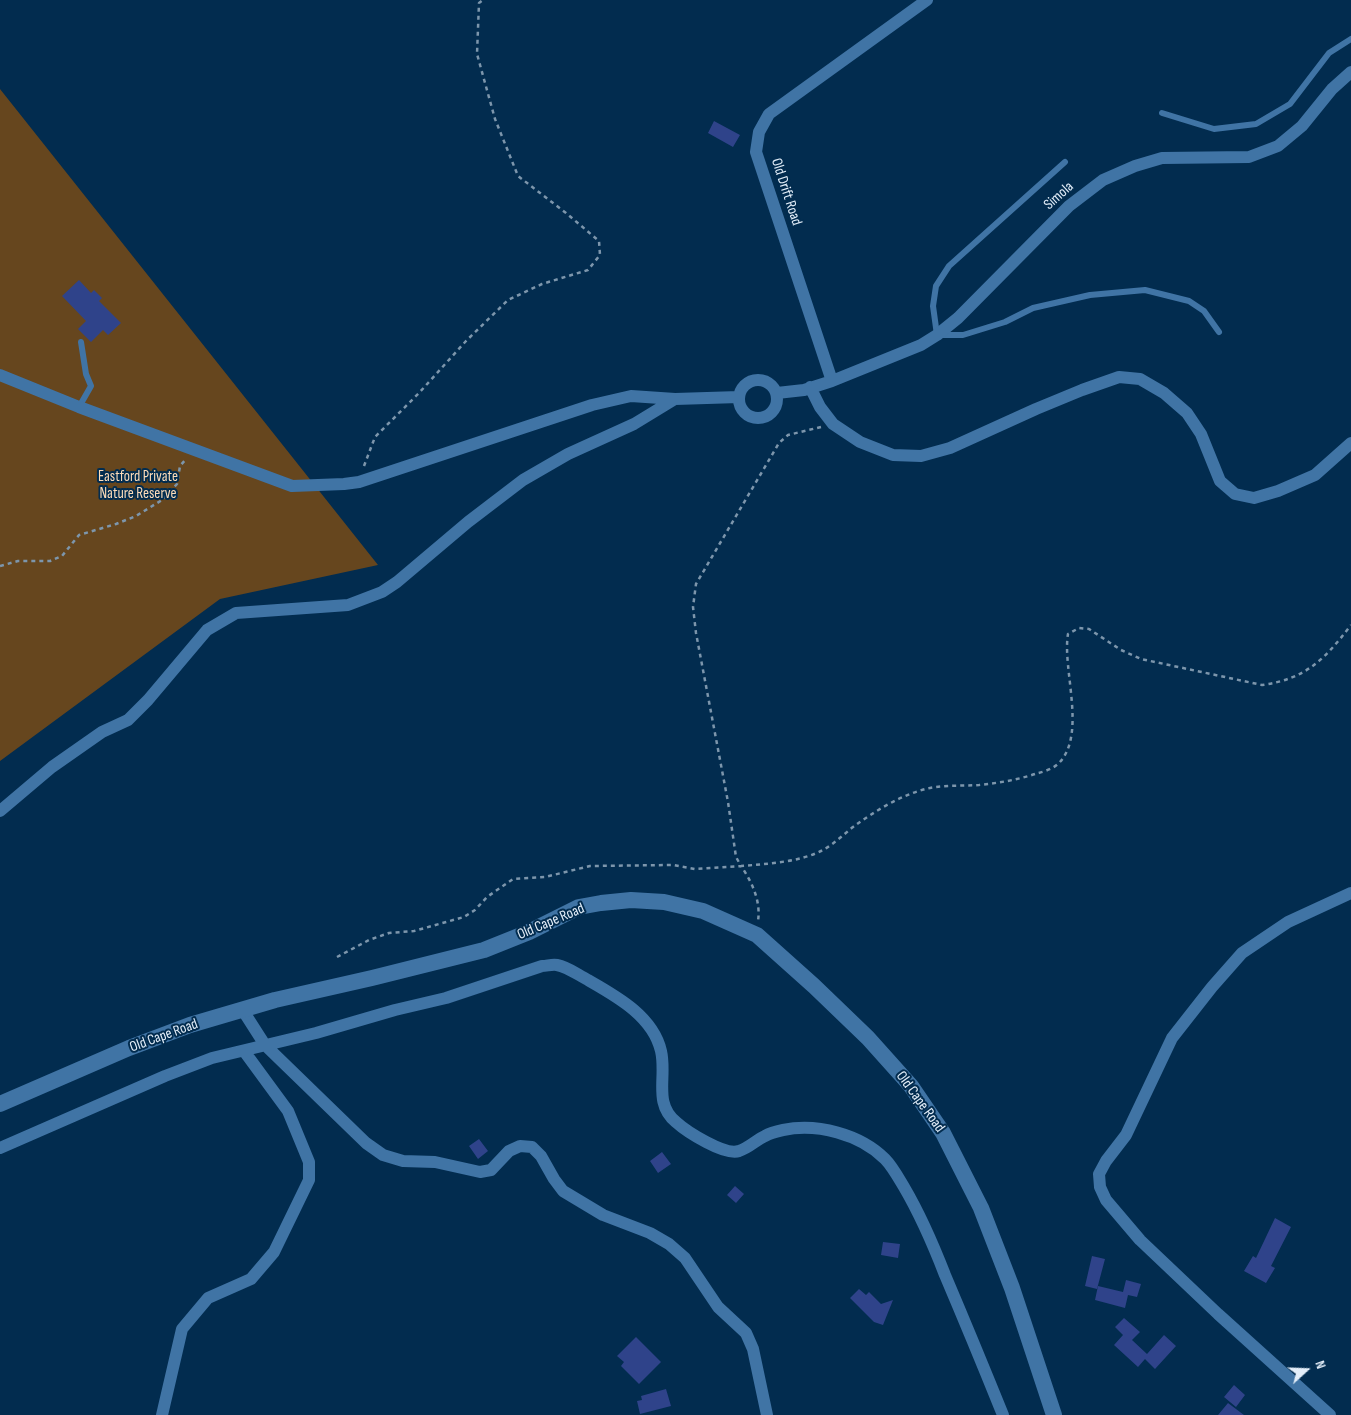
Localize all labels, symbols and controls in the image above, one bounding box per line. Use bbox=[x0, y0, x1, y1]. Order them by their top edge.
street label: Old Drift Road bbox=[767, 156, 805, 228]
street label: Simola bbox=[1040, 178, 1078, 214]
park label: Eastford Private Nature Reserve bbox=[98, 468, 178, 503]
street label: Old Cape Road bbox=[515, 900, 587, 944]
street label: Old Cape Road bbox=[127, 1015, 201, 1057]
street label: Old Cape Road bbox=[892, 1068, 948, 1136]
north arrow bbox=[1281, 1345, 1331, 1395]
text: N bbox=[1311, 1358, 1330, 1371]

